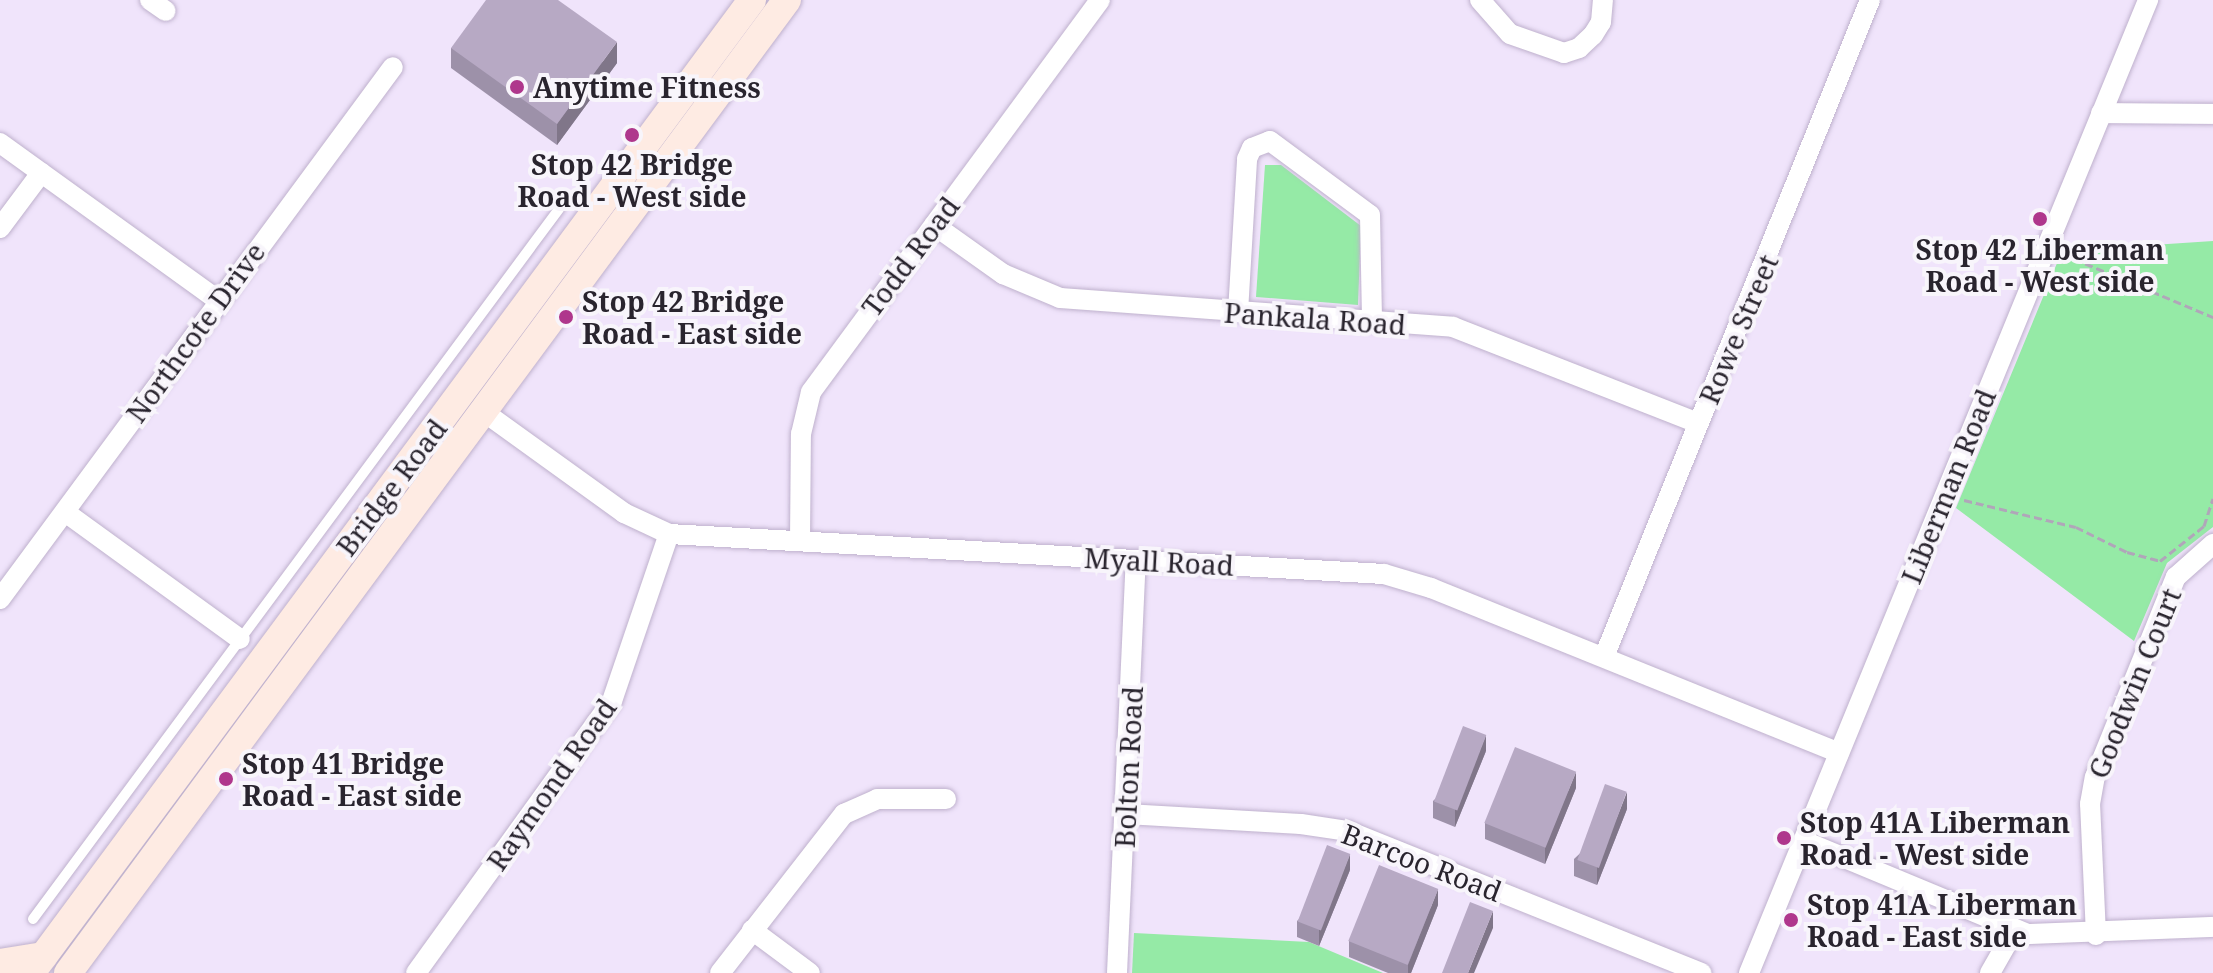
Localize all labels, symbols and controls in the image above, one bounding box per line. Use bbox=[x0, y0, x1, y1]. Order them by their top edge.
place label: Anytime Fitness bbox=[533, 70, 761, 104]
marker: Anytime Fitness bbox=[508, 78, 526, 96]
marker: Stop 42 Bridge Road - West side bbox=[623, 126, 641, 144]
place label: Stop 42 Bridge Road - West side bbox=[517, 147, 747, 213]
street label: Todd Road bbox=[854, 190, 966, 322]
marker: Stop 42 Liberman Road - West side bbox=[2031, 210, 2049, 228]
place label: Stop 42 Liberman Road - West side bbox=[1915, 232, 2165, 298]
street label: Northcote Drive bbox=[118, 236, 272, 428]
street label: Rowe Street bbox=[1691, 249, 1785, 409]
place label: Stop 42 Bridge Road - East side bbox=[582, 284, 802, 350]
street label: Pankala Road bbox=[1223, 295, 1407, 341]
marker: Stop 42 Bridge Road - East side bbox=[557, 308, 575, 326]
street label: Liberman Road bbox=[1894, 384, 2002, 588]
street label: Bridge Road bbox=[329, 412, 453, 562]
street label: Myall Road bbox=[1083, 540, 1235, 582]
street label: Goodwin Court bbox=[2081, 583, 2187, 783]
street label: Bolton Road bbox=[1107, 685, 1149, 849]
street label: Raymond Road bbox=[479, 692, 623, 876]
place label: Stop 41 Bridge Road - East side bbox=[242, 746, 462, 812]
marker: Stop 41 Bridge Road - East side bbox=[217, 770, 235, 788]
place label: Stop 41A Liberman Road - West side bbox=[1800, 805, 2070, 871]
street label: Barcoo Road bbox=[1338, 816, 1506, 908]
marker: Stop 41A Liberman Road - West side bbox=[1775, 829, 1793, 847]
place label: Stop 41A Liberman Road - East side bbox=[1807, 887, 2077, 953]
marker: Stop 41A Liberman Road - East side bbox=[1782, 911, 1800, 929]

